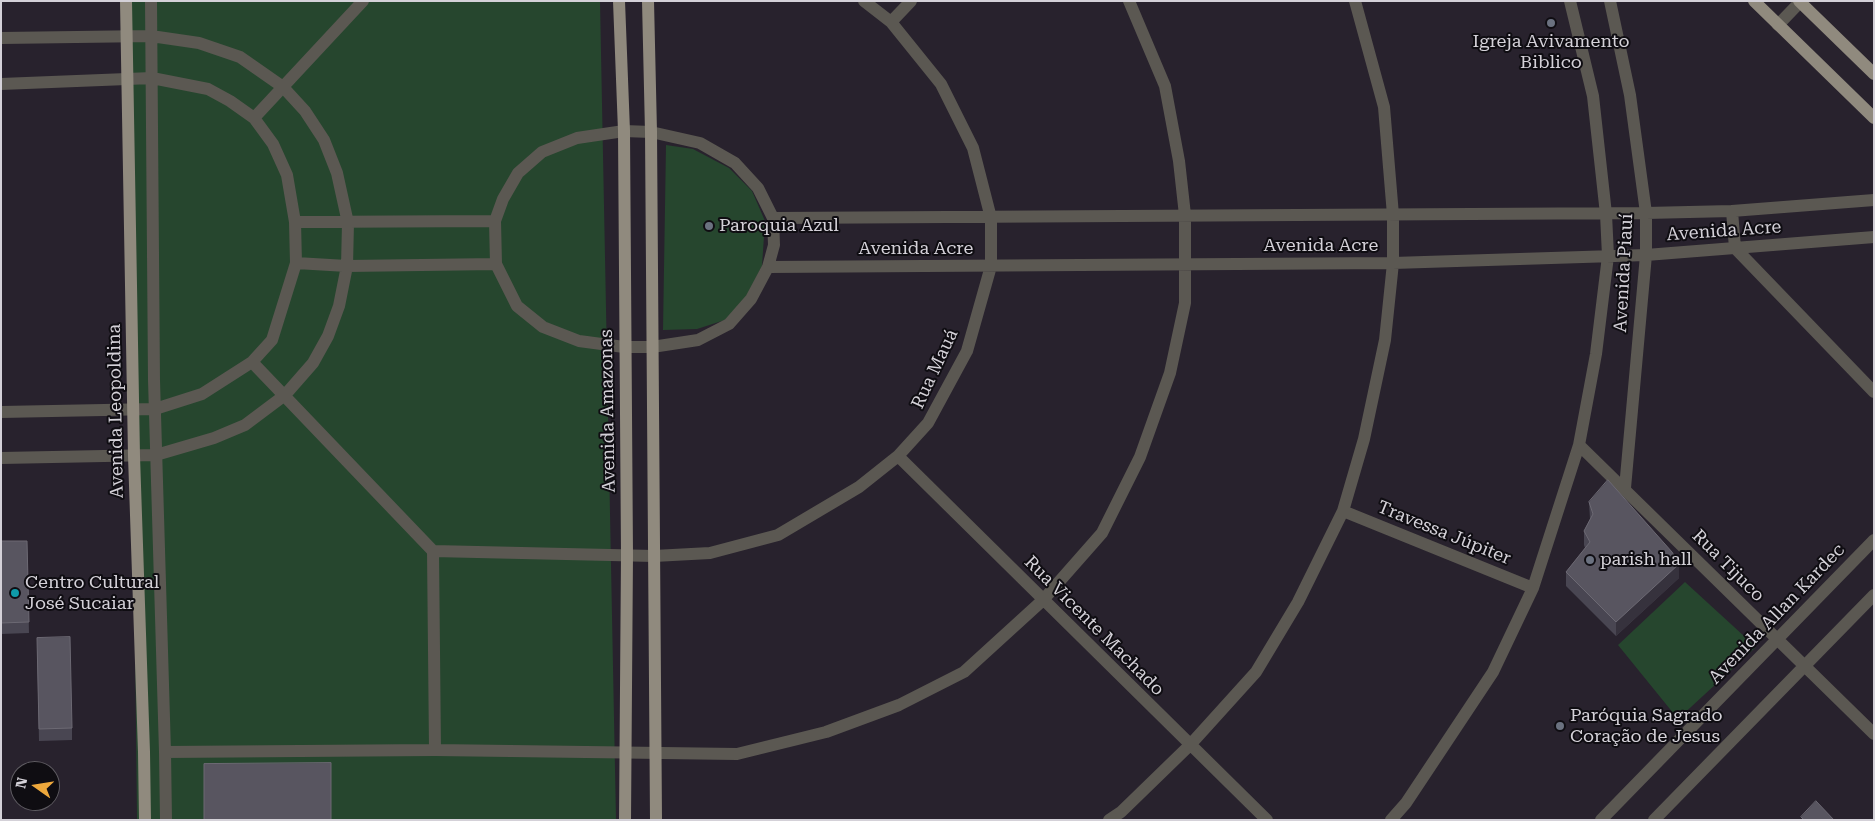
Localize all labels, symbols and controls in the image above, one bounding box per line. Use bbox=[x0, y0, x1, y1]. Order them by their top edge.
marker: Igreja Avivamento Biblico bbox=[1545, 17, 1557, 29]
place label: Igreja Avivamento Biblico bbox=[1472, 31, 1630, 74]
street label: Avenida Piauí bbox=[1610, 213, 1638, 333]
place label: Paroquia Azul bbox=[719, 215, 839, 237]
street label: Avenida Acre bbox=[1666, 216, 1782, 246]
marker: Paroquia Azul bbox=[703, 220, 715, 232]
street label: Avenida Acre bbox=[1264, 235, 1378, 257]
street label: Avenida Acre bbox=[859, 238, 973, 260]
street label: Avenida Leopoldina bbox=[104, 324, 128, 498]
street label: Rua Mauá bbox=[907, 326, 963, 412]
street label: Avenida Amazonas bbox=[596, 329, 620, 493]
street label: Travessa Júpiter bbox=[1374, 496, 1514, 570]
street label: Rua Tijuco bbox=[1687, 525, 1769, 607]
street label: Avenida Allan Kardec bbox=[1704, 539, 1850, 689]
place label: parish hall bbox=[1600, 549, 1692, 571]
street label: Rua Vicente Machado bbox=[1020, 552, 1168, 700]
marker: parish hall bbox=[1584, 554, 1596, 566]
place label: Centro Cultural José Sucaiar bbox=[25, 572, 159, 614]
marker: Centro Cultural José Sucaiar bbox=[9, 587, 21, 599]
place label: Paróquia Sagrado Coração de Jesus bbox=[1570, 705, 1723, 748]
marker: Paróquia Sagrado Coração de Jesus bbox=[1554, 720, 1566, 732]
north arrow bbox=[10, 761, 60, 811]
text: N bbox=[12, 776, 30, 790]

